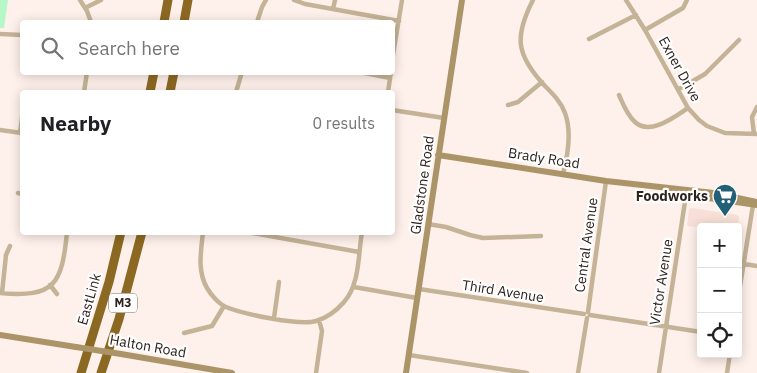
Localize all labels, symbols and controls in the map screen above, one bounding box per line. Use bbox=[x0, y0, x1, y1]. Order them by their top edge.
search box bbox=[20, 20, 395, 75]
street label: Exner Drive bbox=[655, 33, 705, 105]
icon: search bbox=[38, 34, 66, 62]
text: Search here bbox=[78, 36, 180, 60]
text: Nearby bbox=[40, 109, 111, 137]
text: 0 results bbox=[312, 113, 375, 133]
street label: Gladstone Road bbox=[406, 134, 438, 236]
street label: Brady Road bbox=[507, 143, 581, 173]
supermarket icon: Foodworks bbox=[712, 183, 738, 217]
place label: Foodworks bbox=[636, 187, 708, 205]
street label: Central Avenue bbox=[570, 196, 602, 294]
map controls bbox=[697, 223, 742, 358]
button: + bbox=[697, 223, 742, 268]
street label: Victor Avenue bbox=[645, 237, 677, 326]
button: − bbox=[697, 268, 742, 313]
street label: EastLink bbox=[73, 270, 105, 327]
street label: Third Avenue bbox=[461, 276, 546, 306]
road number: M3 bbox=[109, 294, 137, 312]
button: locate bbox=[697, 313, 742, 358]
street label: Halton Road bbox=[108, 330, 188, 362]

